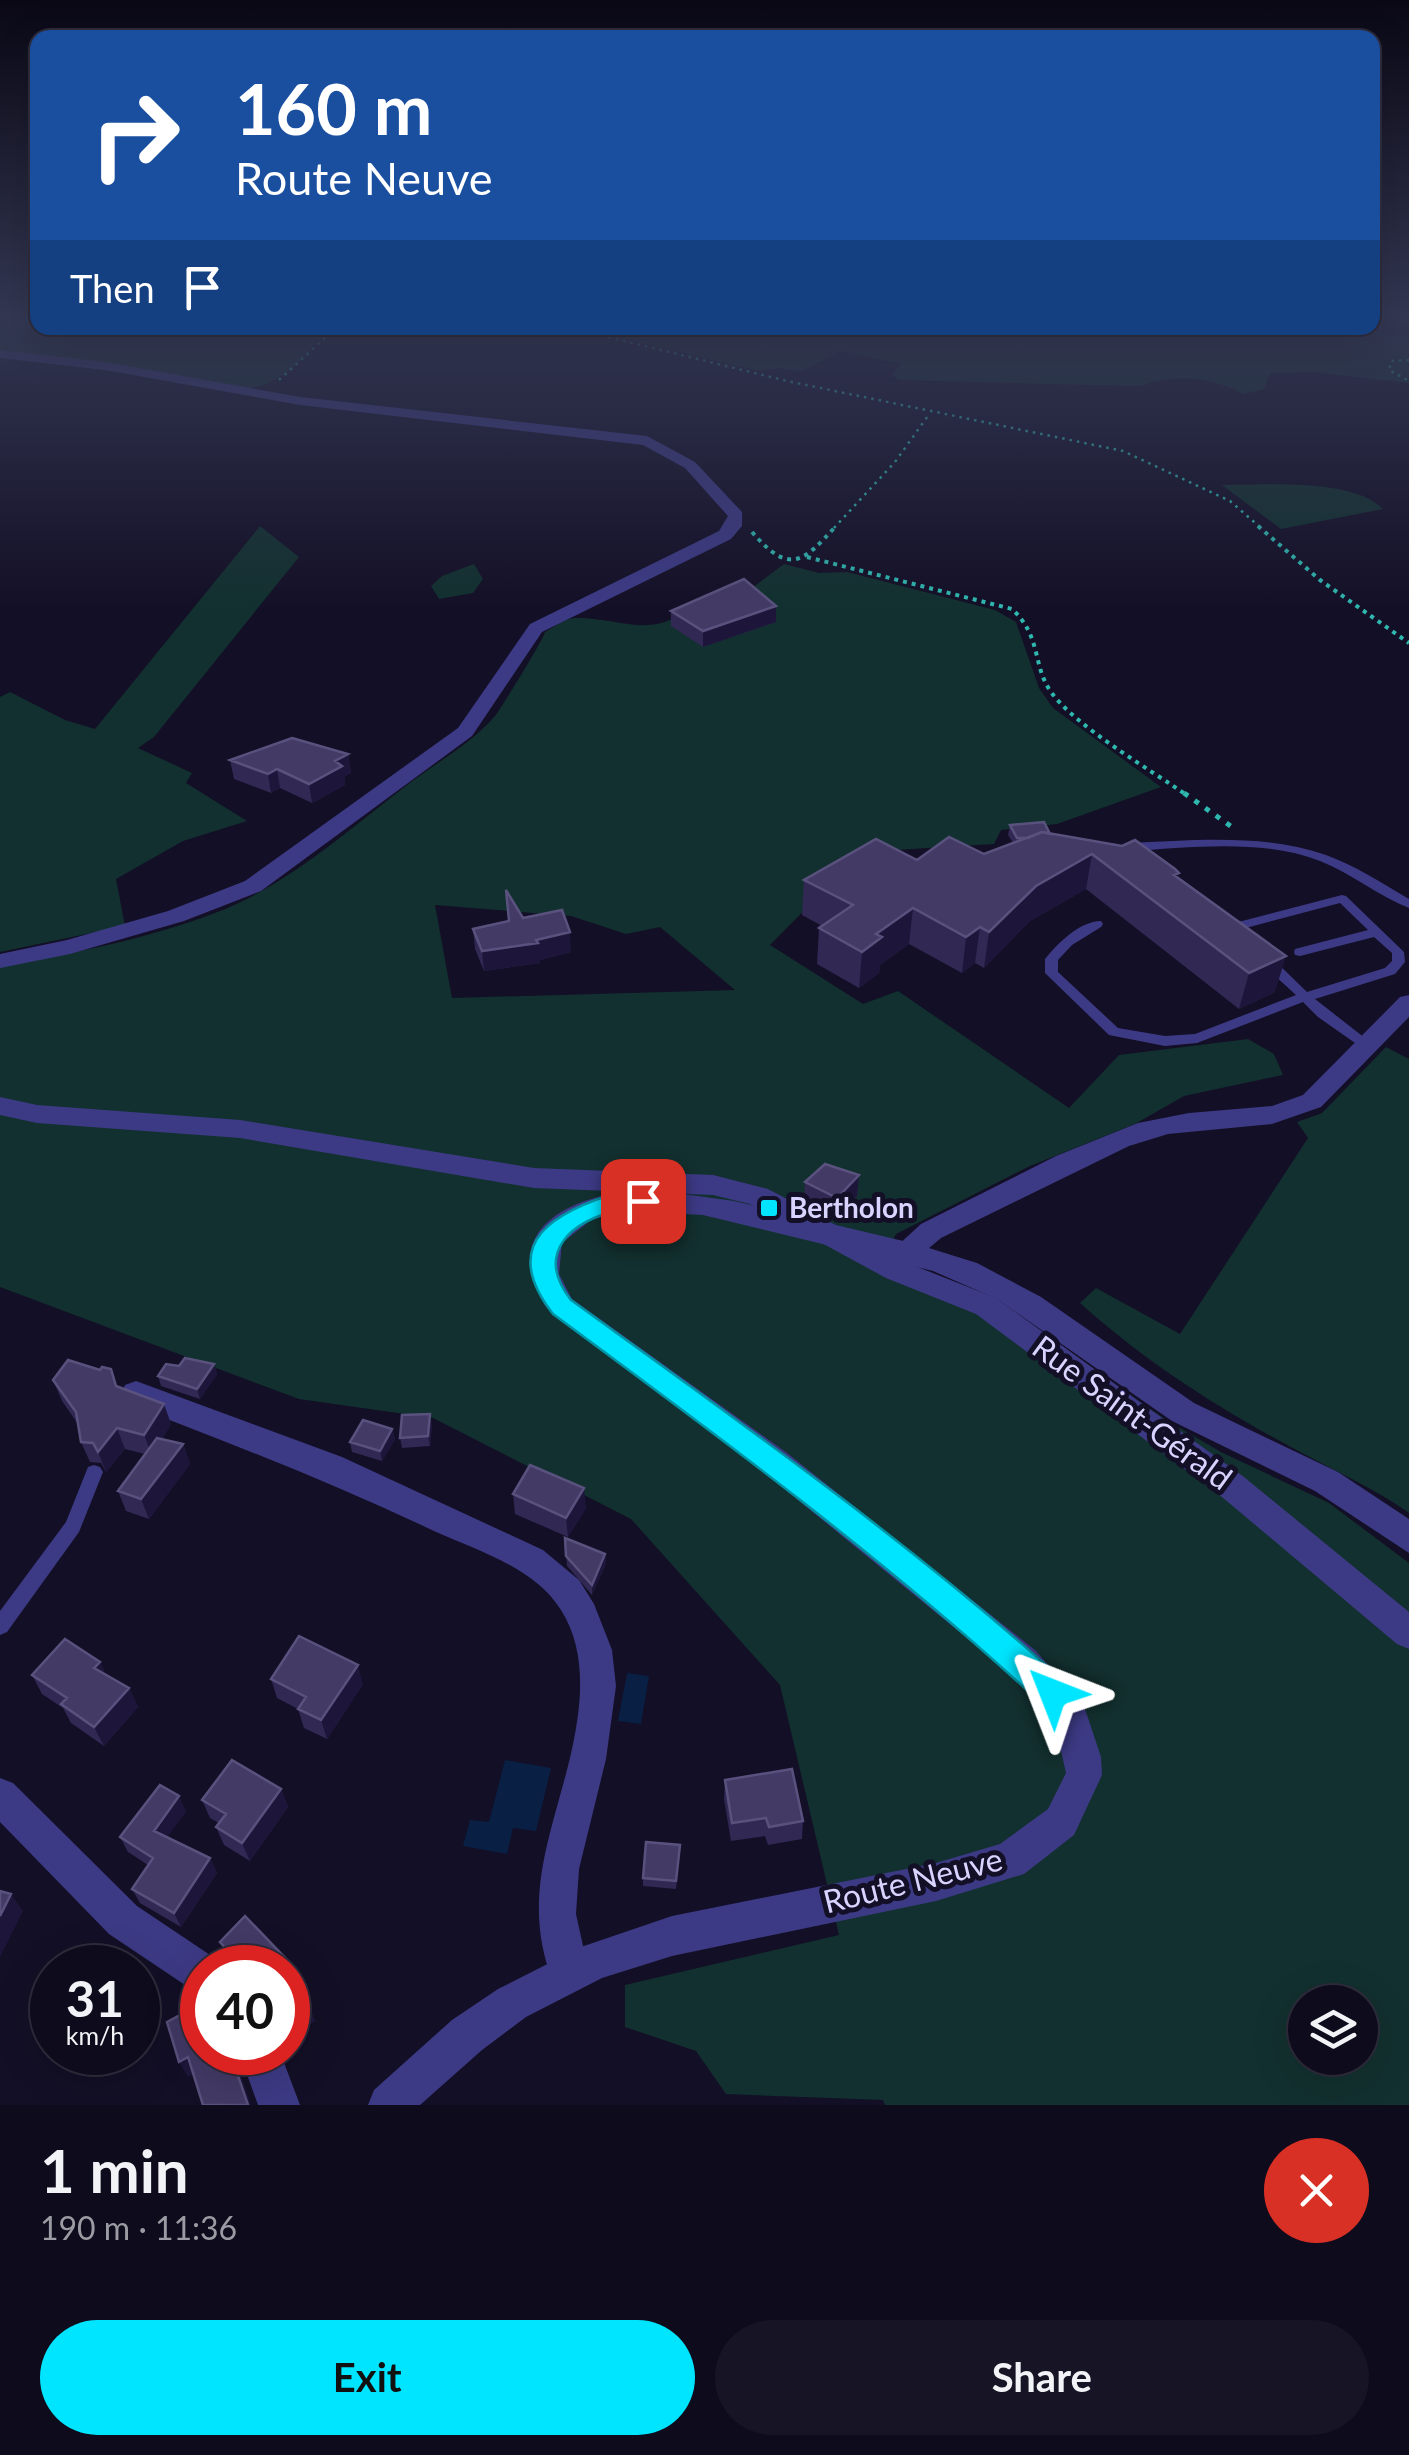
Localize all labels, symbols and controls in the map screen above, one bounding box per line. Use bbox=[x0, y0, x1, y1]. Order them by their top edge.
text: 160 m bbox=[235, 66, 432, 150]
icon: right bbox=[70, 70, 200, 200]
text: Route Neuve bbox=[235, 151, 493, 205]
icon: arrive bbox=[175, 260, 230, 315]
text: Then bbox=[70, 265, 155, 311]
pin bbox=[601, 1159, 686, 1244]
icon: arrive bbox=[616, 1174, 671, 1229]
place label: Bertholon bbox=[789, 1190, 914, 1224]
marker: Bertholon bbox=[758, 1197, 780, 1219]
street label: Rue Saint-Gérald bbox=[1026, 1326, 1240, 1497]
position arrow bbox=[1001, 1641, 1105, 1745]
street label: Route Neuve bbox=[819, 1838, 1006, 1921]
speed limit sign: 40 bbox=[180, 1945, 310, 2075]
text: 31 bbox=[66, 1968, 124, 2028]
map controls bbox=[1288, 1985, 1378, 2075]
button: layers bbox=[1288, 1985, 1378, 2075]
text: km/h bbox=[66, 2020, 124, 2050]
text: 1 min bbox=[40, 2134, 189, 2206]
button: close bbox=[1264, 2138, 1369, 2243]
text: 190 m · 11:36 bbox=[40, 2208, 237, 2247]
button: Exit bbox=[40, 2320, 695, 2435]
button: Share bbox=[715, 2320, 1369, 2435]

